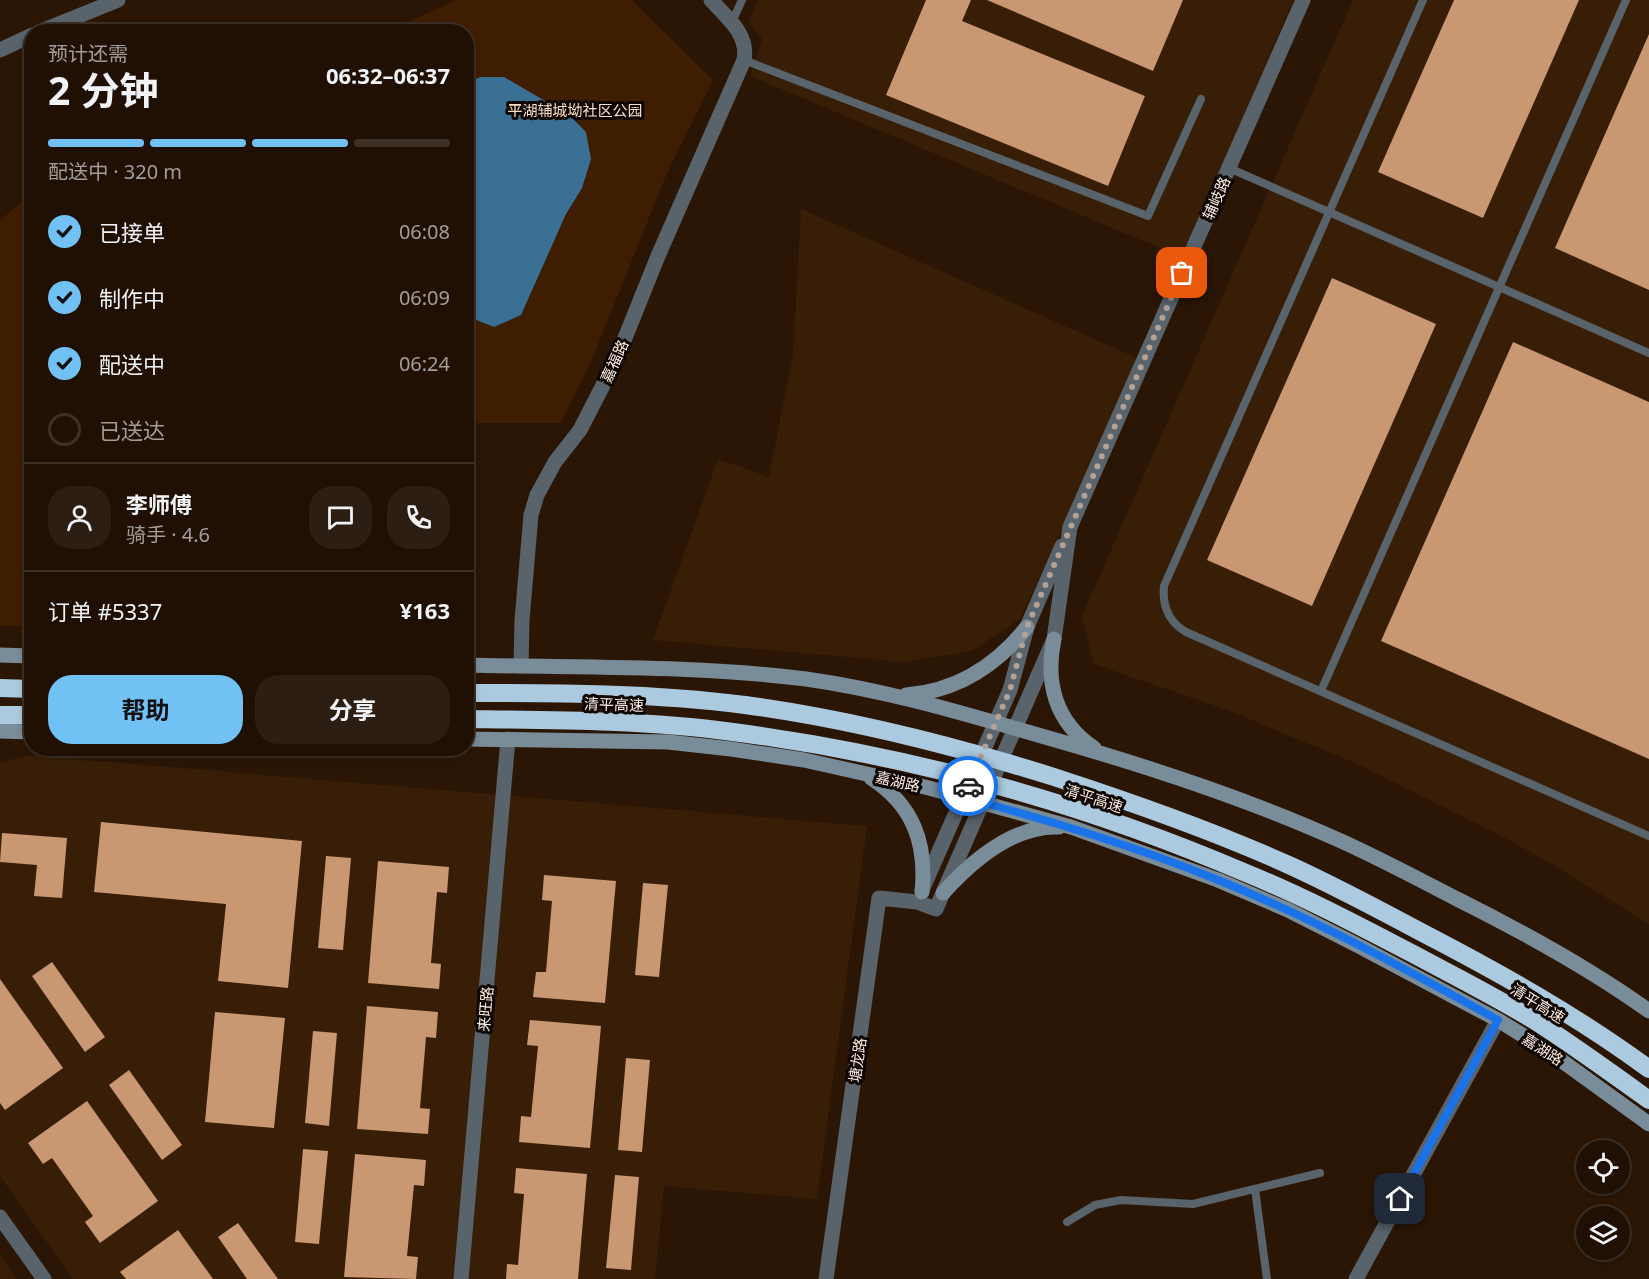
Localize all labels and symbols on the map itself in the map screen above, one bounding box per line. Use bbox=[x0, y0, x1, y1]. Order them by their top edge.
park label: 平湖辅城坳社区公园 bbox=[507, 100, 643, 120]
street label: 辅岐路 bbox=[1198, 173, 1234, 223]
pin bbox=[1156, 247, 1207, 298]
street label: 嘉福路 bbox=[595, 336, 633, 386]
street label: 清平高速 bbox=[584, 693, 644, 715]
courier bbox=[938, 756, 998, 816]
street label: 嘉湖路 bbox=[874, 766, 922, 796]
street label: 清平高速 bbox=[1062, 779, 1126, 817]
street label: 清平高速 bbox=[1507, 979, 1569, 1027]
street label: 来旺路 bbox=[473, 986, 497, 1032]
street label: 嘉湖路 bbox=[1519, 1028, 1567, 1070]
street label: 塘龙路 bbox=[844, 1036, 870, 1084]
pin bbox=[1374, 1173, 1425, 1224]

